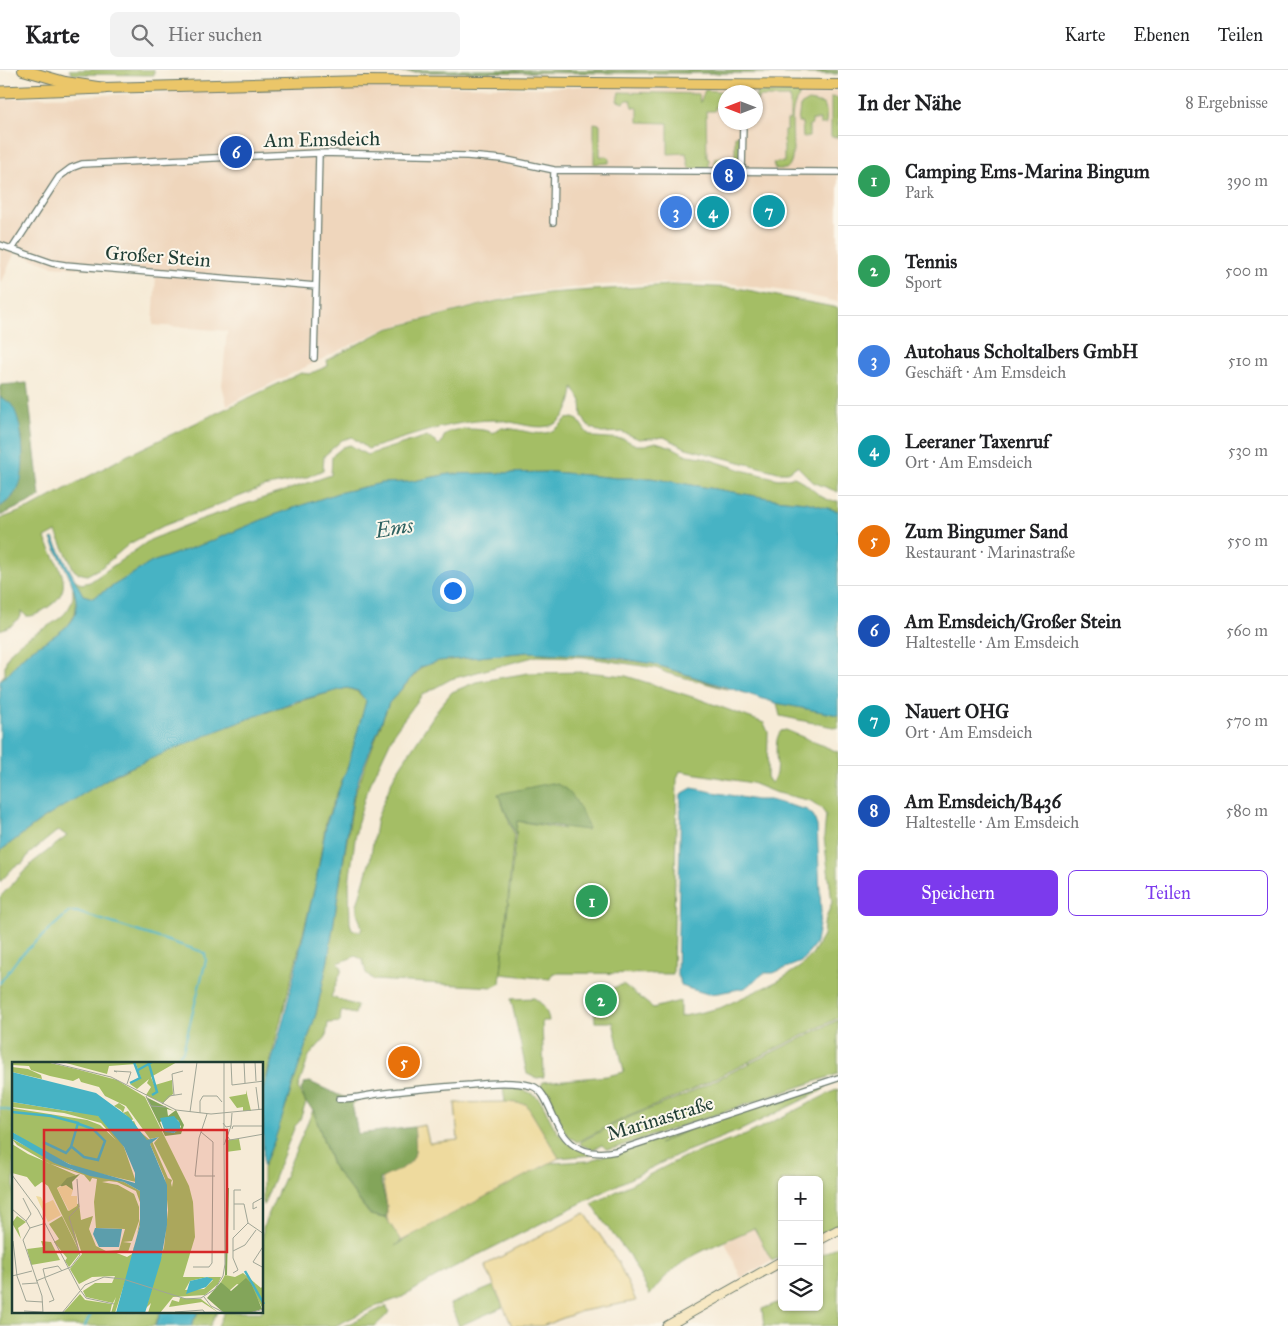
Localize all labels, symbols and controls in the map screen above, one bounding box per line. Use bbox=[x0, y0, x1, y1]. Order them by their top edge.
search box bbox=[110, 12, 460, 57]
text: Karte bbox=[25, 20, 80, 50]
icon: search bbox=[128, 21, 156, 49]
text: Hier suchen bbox=[168, 23, 262, 46]
text: Karte bbox=[1065, 24, 1106, 46]
text: Ebenen bbox=[1134, 24, 1190, 46]
text: Teilen bbox=[1218, 24, 1263, 46]
north arrow bbox=[718, 85, 763, 130]
text: In der Nähe bbox=[858, 90, 961, 116]
text: 8 Ergebnisse bbox=[1185, 93, 1268, 112]
street label: Am Emsdeich bbox=[263, 126, 380, 152]
pin: 6 bbox=[220, 133, 252, 171]
pin: 8 bbox=[713, 156, 745, 194]
text: Camping Ems-Marina Bingum bbox=[905, 160, 1150, 183]
text: 1 bbox=[871, 171, 877, 190]
text: 390 m bbox=[1227, 171, 1268, 190]
text: Park bbox=[905, 183, 934, 202]
pin: 7 bbox=[753, 192, 785, 230]
pin: 3 bbox=[660, 193, 692, 231]
pin: 4 bbox=[697, 193, 729, 231]
street label: Großer Stein bbox=[104, 240, 212, 272]
text: Tennis bbox=[905, 250, 957, 273]
text: 2 bbox=[870, 261, 878, 280]
text: 500 m bbox=[1225, 261, 1268, 280]
text: Sport bbox=[905, 273, 942, 292]
text: Autohaus Scholtalbers GmbH bbox=[905, 340, 1138, 363]
text: 3 bbox=[871, 351, 877, 370]
text: 510 m bbox=[1228, 351, 1268, 370]
text: Geschäft · Am Emsdeich bbox=[905, 363, 1066, 382]
text: Leeraner Taxenruf bbox=[905, 430, 1050, 453]
text: 4 bbox=[870, 441, 878, 460]
text: 530 m bbox=[1228, 441, 1268, 460]
text: Ort · Am Emsdeich bbox=[905, 453, 1032, 472]
water label: Ems bbox=[372, 512, 416, 544]
text: Zum Bingumer Sand bbox=[905, 520, 1068, 543]
text: 5 bbox=[870, 531, 878, 550]
text: 550 m bbox=[1227, 531, 1268, 550]
text: Restaurant · Marinastraße bbox=[905, 543, 1075, 562]
your location bbox=[440, 578, 466, 604]
text: Am Emsdeich/Großer Stein bbox=[905, 610, 1121, 633]
text: 6 bbox=[870, 621, 878, 640]
text: 560 m bbox=[1226, 621, 1268, 640]
text: Haltestelle · Am Emsdeich bbox=[905, 633, 1079, 652]
text: Nauert OHG bbox=[905, 700, 1009, 723]
text: 7 bbox=[870, 711, 878, 730]
text: 570 m bbox=[1226, 711, 1268, 730]
text: Ort · Am Emsdeich bbox=[905, 723, 1032, 742]
text: Am Emsdeich/B436 bbox=[905, 790, 1061, 813]
text: 8 bbox=[870, 801, 878, 820]
text: 580 m bbox=[1226, 801, 1268, 820]
text: Haltestelle · Am Emsdeich bbox=[905, 813, 1079, 832]
button: Speichern bbox=[858, 870, 1058, 916]
button: Teilen bbox=[1068, 870, 1268, 916]
pin: 1 bbox=[576, 882, 608, 920]
pin: 2 bbox=[585, 981, 617, 1019]
pin: 5 bbox=[388, 1043, 420, 1081]
inset map bbox=[12, 1062, 264, 1314]
street label: Marinastraße bbox=[604, 1090, 716, 1146]
map controls bbox=[778, 1176, 823, 1311]
button: + bbox=[778, 1176, 823, 1221]
button: − bbox=[778, 1221, 823, 1266]
button: layers bbox=[778, 1266, 823, 1311]

